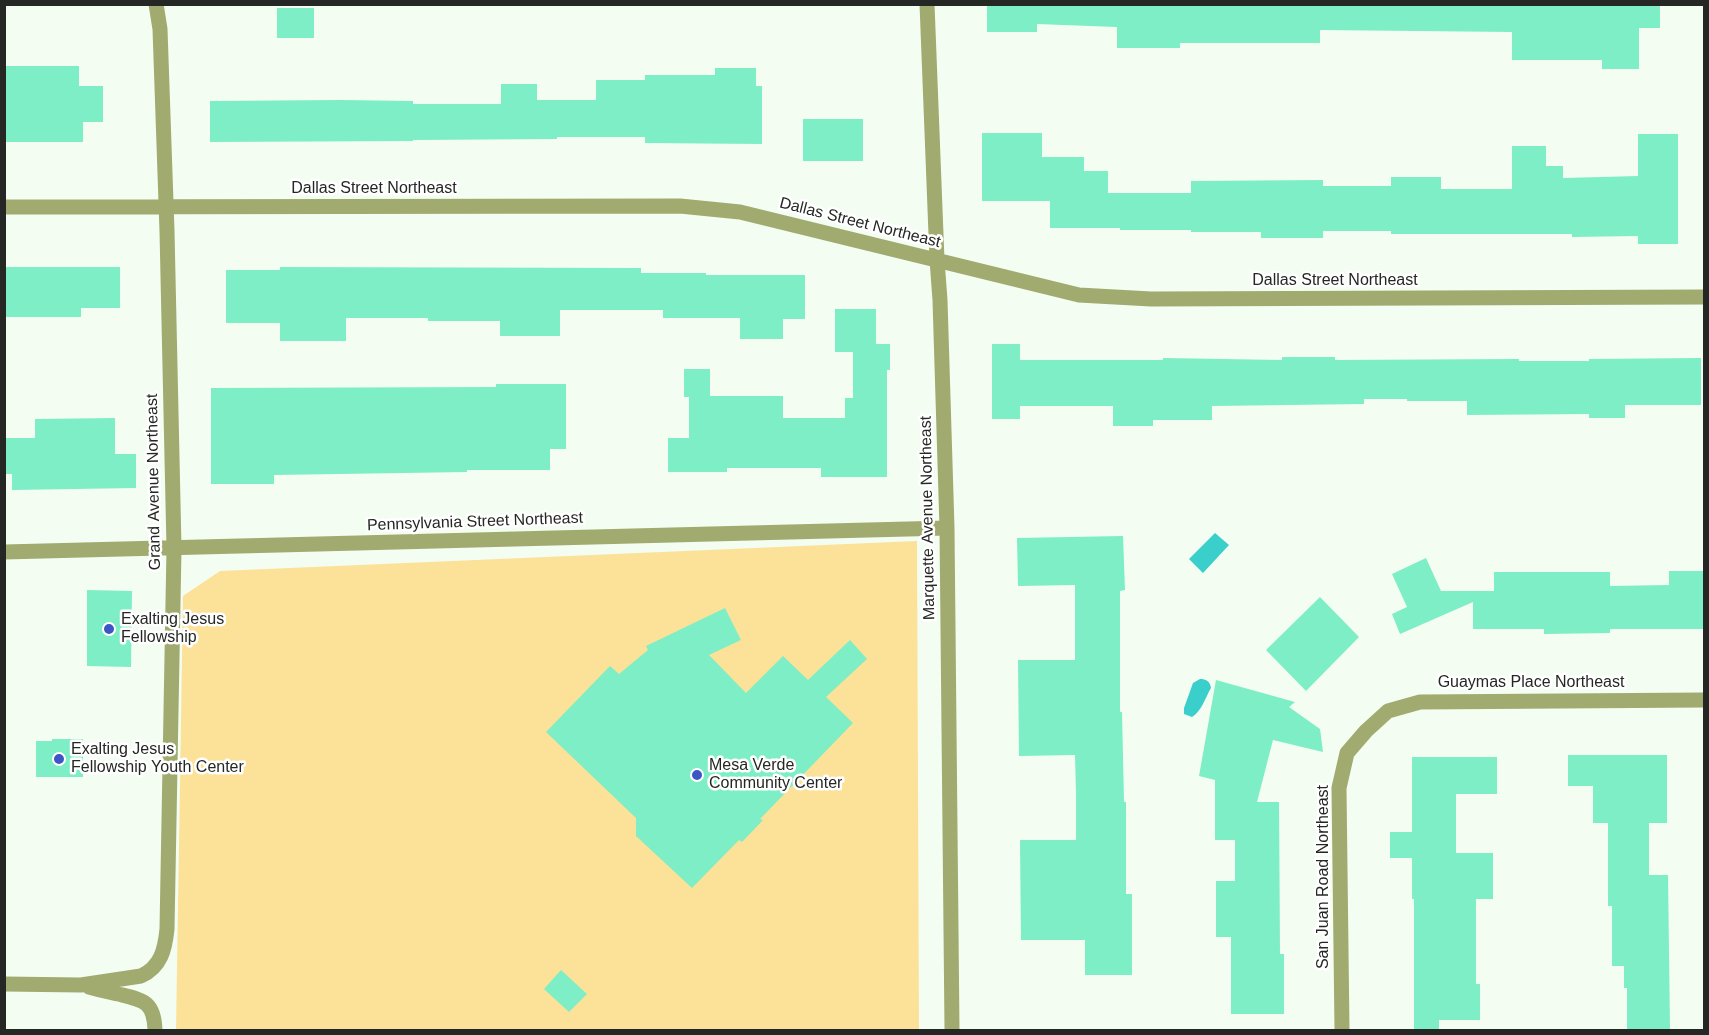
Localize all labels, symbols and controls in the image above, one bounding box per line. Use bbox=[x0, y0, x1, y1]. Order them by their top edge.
street label: Dallas Street Northeast bbox=[291, 179, 457, 199]
street label: Dallas Street Northeast bbox=[777, 194, 943, 252]
street label: Dallas Street Northeast bbox=[1252, 271, 1418, 291]
street label: Grand Avenue Northeast bbox=[143, 393, 165, 571]
street label: Marquette Avenue Northeast bbox=[917, 416, 939, 620]
street label: Pennsylvania Street Northeast bbox=[367, 509, 583, 535]
place label: Exalting Jesus Fellowship bbox=[121, 610, 224, 648]
marker: Exalting Jesus Fellowship bbox=[102, 622, 116, 636]
street label: Guaymas Place Northeast bbox=[1438, 673, 1624, 693]
place label: Exalting Jesus Fellowship Youth Center bbox=[71, 740, 244, 778]
marker: Exalting Jesus Fellowship Youth Center bbox=[52, 752, 66, 766]
place label: Mesa Verde Community Center bbox=[709, 756, 842, 794]
marker: Mesa Verde Community Center bbox=[690, 768, 704, 782]
street label: San Juan Road Northeast bbox=[1314, 785, 1334, 969]

